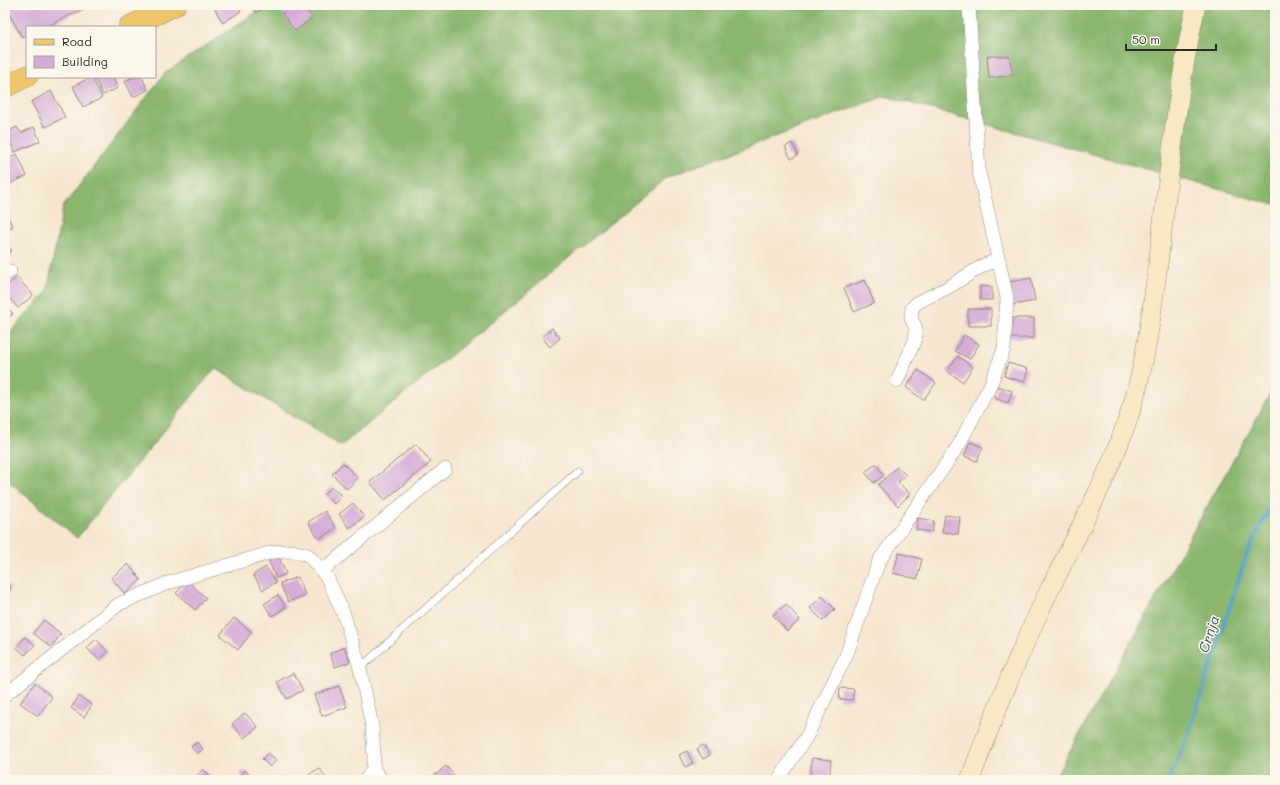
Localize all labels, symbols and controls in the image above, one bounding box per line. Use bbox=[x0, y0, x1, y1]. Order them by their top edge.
legend bbox=[26, 26, 156, 78]
scale bar bbox=[1126, 26, 1216, 52]
text: 50 m bbox=[1132, 31, 1160, 47]
text: Road bbox=[62, 33, 92, 49]
text: Building bbox=[62, 53, 108, 69]
water label: Crnja bbox=[1194, 613, 1223, 655]

